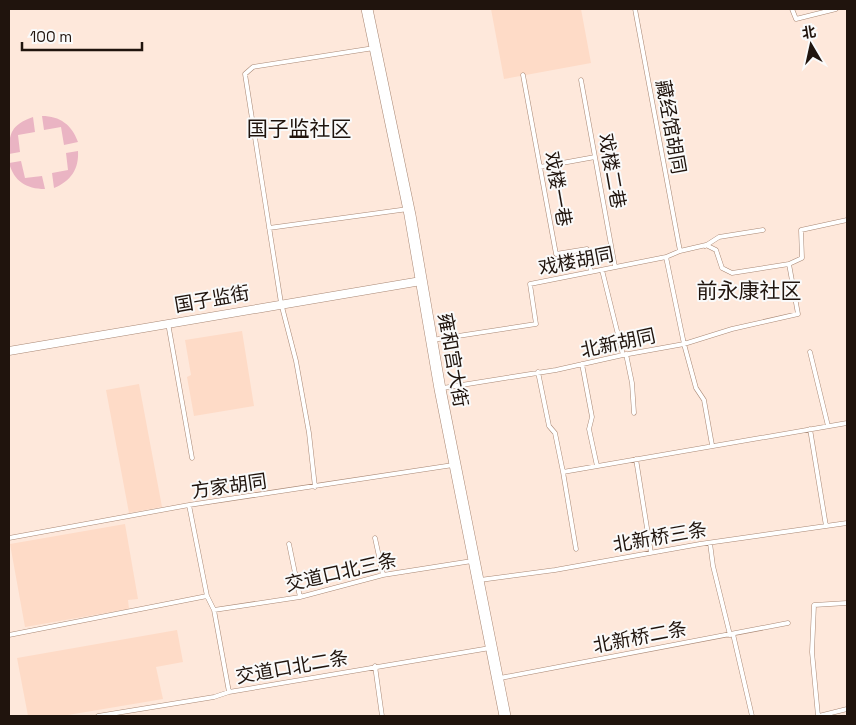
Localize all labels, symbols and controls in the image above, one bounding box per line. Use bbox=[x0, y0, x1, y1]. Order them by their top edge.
scale bar bbox=[22, 20, 142, 52]
north arrow bbox=[786, 20, 836, 70]
text: 北 bbox=[801, 22, 817, 42]
text: 100 m bbox=[30, 27, 72, 46]
street label: 藏经馆胡同 bbox=[650, 78, 692, 176]
district label: 国子监社区 bbox=[247, 115, 352, 142]
street label: 戏楼二巷 bbox=[593, 131, 631, 211]
street label: 戏楼一巷 bbox=[539, 149, 577, 229]
street label: 戏楼胡同 bbox=[536, 241, 616, 281]
district label: 前永康社区 bbox=[697, 277, 802, 304]
street label: 国子监街 bbox=[172, 280, 252, 318]
street label: 雍和宫大街 bbox=[432, 311, 474, 409]
street label: 北新胡同 bbox=[578, 323, 658, 363]
street label: 方家胡同 bbox=[190, 468, 268, 504]
street label: 北新桥三条 bbox=[611, 516, 709, 558]
street label: 交道口北三条 bbox=[283, 547, 399, 597]
street label: 北新桥二条 bbox=[591, 616, 689, 658]
street label: 交道口北二条 bbox=[234, 645, 350, 689]

